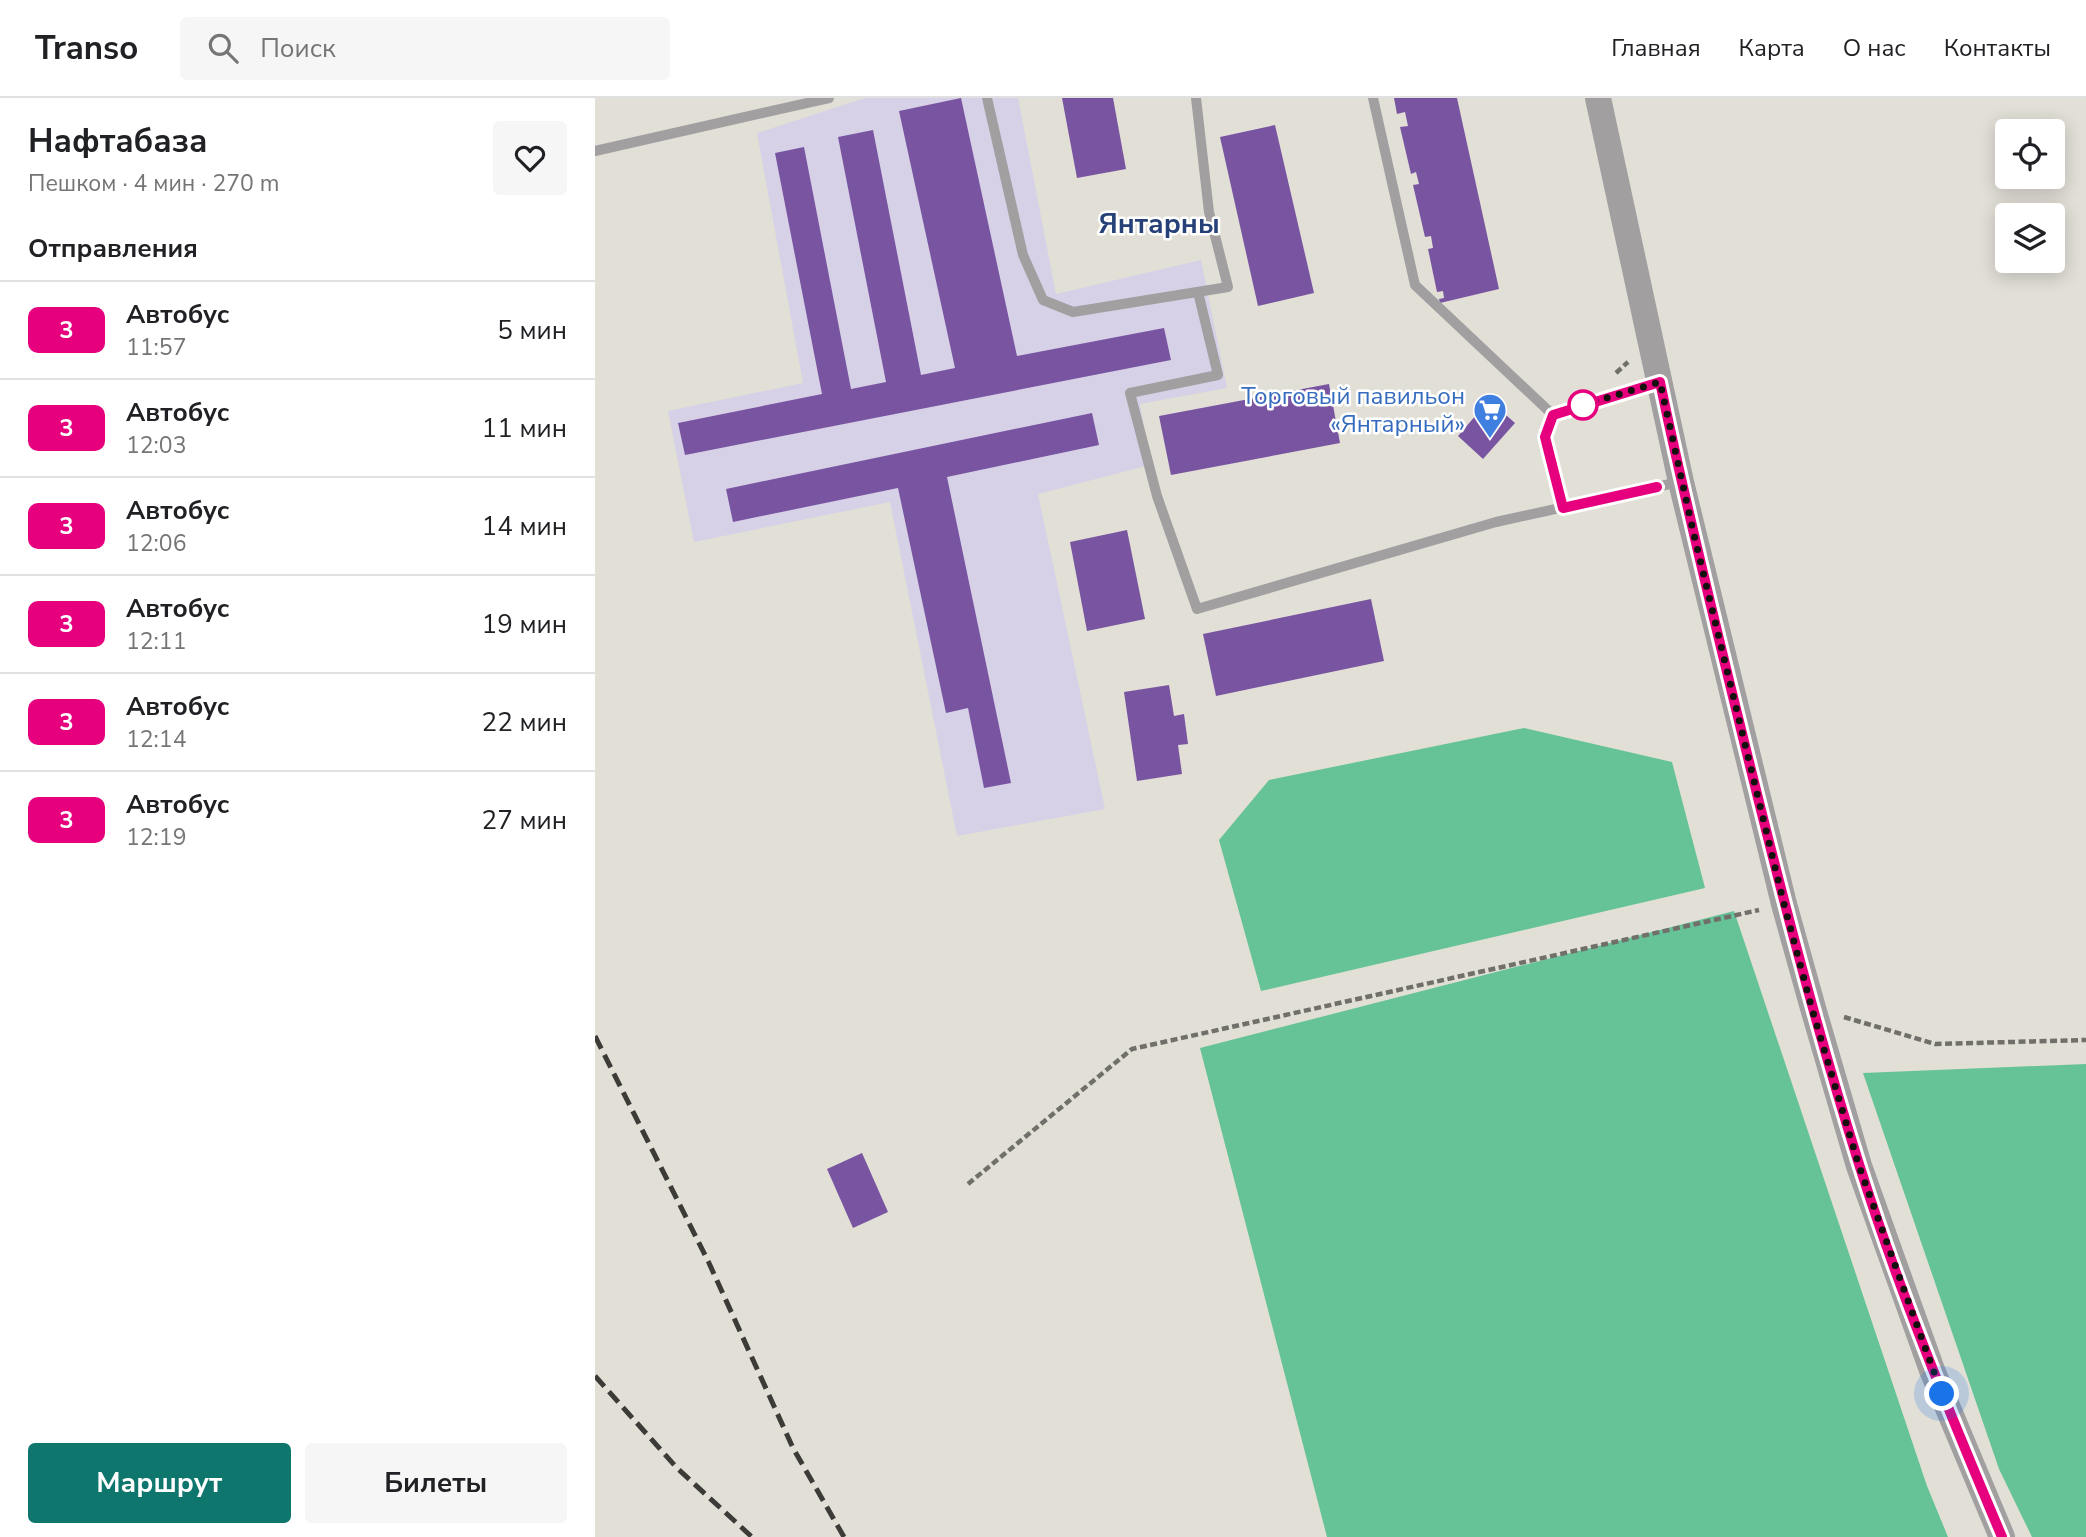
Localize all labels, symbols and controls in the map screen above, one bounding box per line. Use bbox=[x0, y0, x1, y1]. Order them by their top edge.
search box bbox=[180, 17, 670, 80]
text: Transo bbox=[35, 26, 138, 71]
icon: search bbox=[204, 29, 242, 67]
text: Поиск bbox=[260, 31, 336, 66]
text: Главная bbox=[1611, 32, 1701, 64]
text: Карта bbox=[1739, 32, 1805, 64]
text: О нас bbox=[1843, 32, 1906, 64]
text: Контакты bbox=[1944, 32, 2051, 64]
text: Нафтабаза bbox=[28, 119, 207, 164]
map controls bbox=[1995, 119, 2065, 273]
button: locate bbox=[1995, 119, 2065, 189]
button: heart bbox=[493, 121, 567, 195]
text: Пешком · 4 мин · 270 m bbox=[28, 168, 279, 199]
button: layers bbox=[1995, 203, 2065, 273]
district label: Янтарны bbox=[1098, 205, 1220, 243]
text: Отправления bbox=[28, 231, 198, 266]
text: Автобус bbox=[126, 297, 229, 332]
text: 5 мин bbox=[497, 313, 567, 348]
text: 3 bbox=[59, 314, 74, 346]
text: 11:57 bbox=[126, 332, 186, 363]
place label: Торговый павильон «Янтарный» bbox=[1241, 380, 1465, 440]
unlabelled marker bbox=[1568, 390, 1598, 420]
supermarket icon: Торговый павильон «Янтарный» bbox=[1471, 391, 1509, 440]
text: Автобус bbox=[126, 395, 229, 430]
text: 11 мин bbox=[482, 411, 567, 446]
text: 3 bbox=[59, 412, 74, 444]
text: 12:03 bbox=[126, 430, 186, 461]
text: Автобус bbox=[126, 493, 229, 528]
text: 14 мин bbox=[482, 509, 567, 544]
text: 3 bbox=[59, 510, 74, 542]
text: 12:06 bbox=[126, 528, 186, 559]
text: Автобус bbox=[126, 591, 229, 626]
text: 19 мин bbox=[482, 607, 567, 642]
text: 3 bbox=[59, 608, 74, 640]
text: 12:11 bbox=[126, 626, 186, 657]
text: Автобус bbox=[126, 689, 229, 724]
text: 22 мин bbox=[482, 705, 567, 740]
text: 3 bbox=[59, 706, 74, 738]
text: 12:14 bbox=[126, 724, 186, 755]
text: Автобус bbox=[126, 787, 229, 822]
text: 27 мин bbox=[482, 803, 567, 838]
text: 3 bbox=[59, 804, 74, 836]
text: 12:19 bbox=[126, 822, 186, 853]
your location bbox=[1924, 1376, 1959, 1411]
button: Маршрут bbox=[28, 1443, 291, 1523]
button: Билеты bbox=[305, 1443, 567, 1523]

